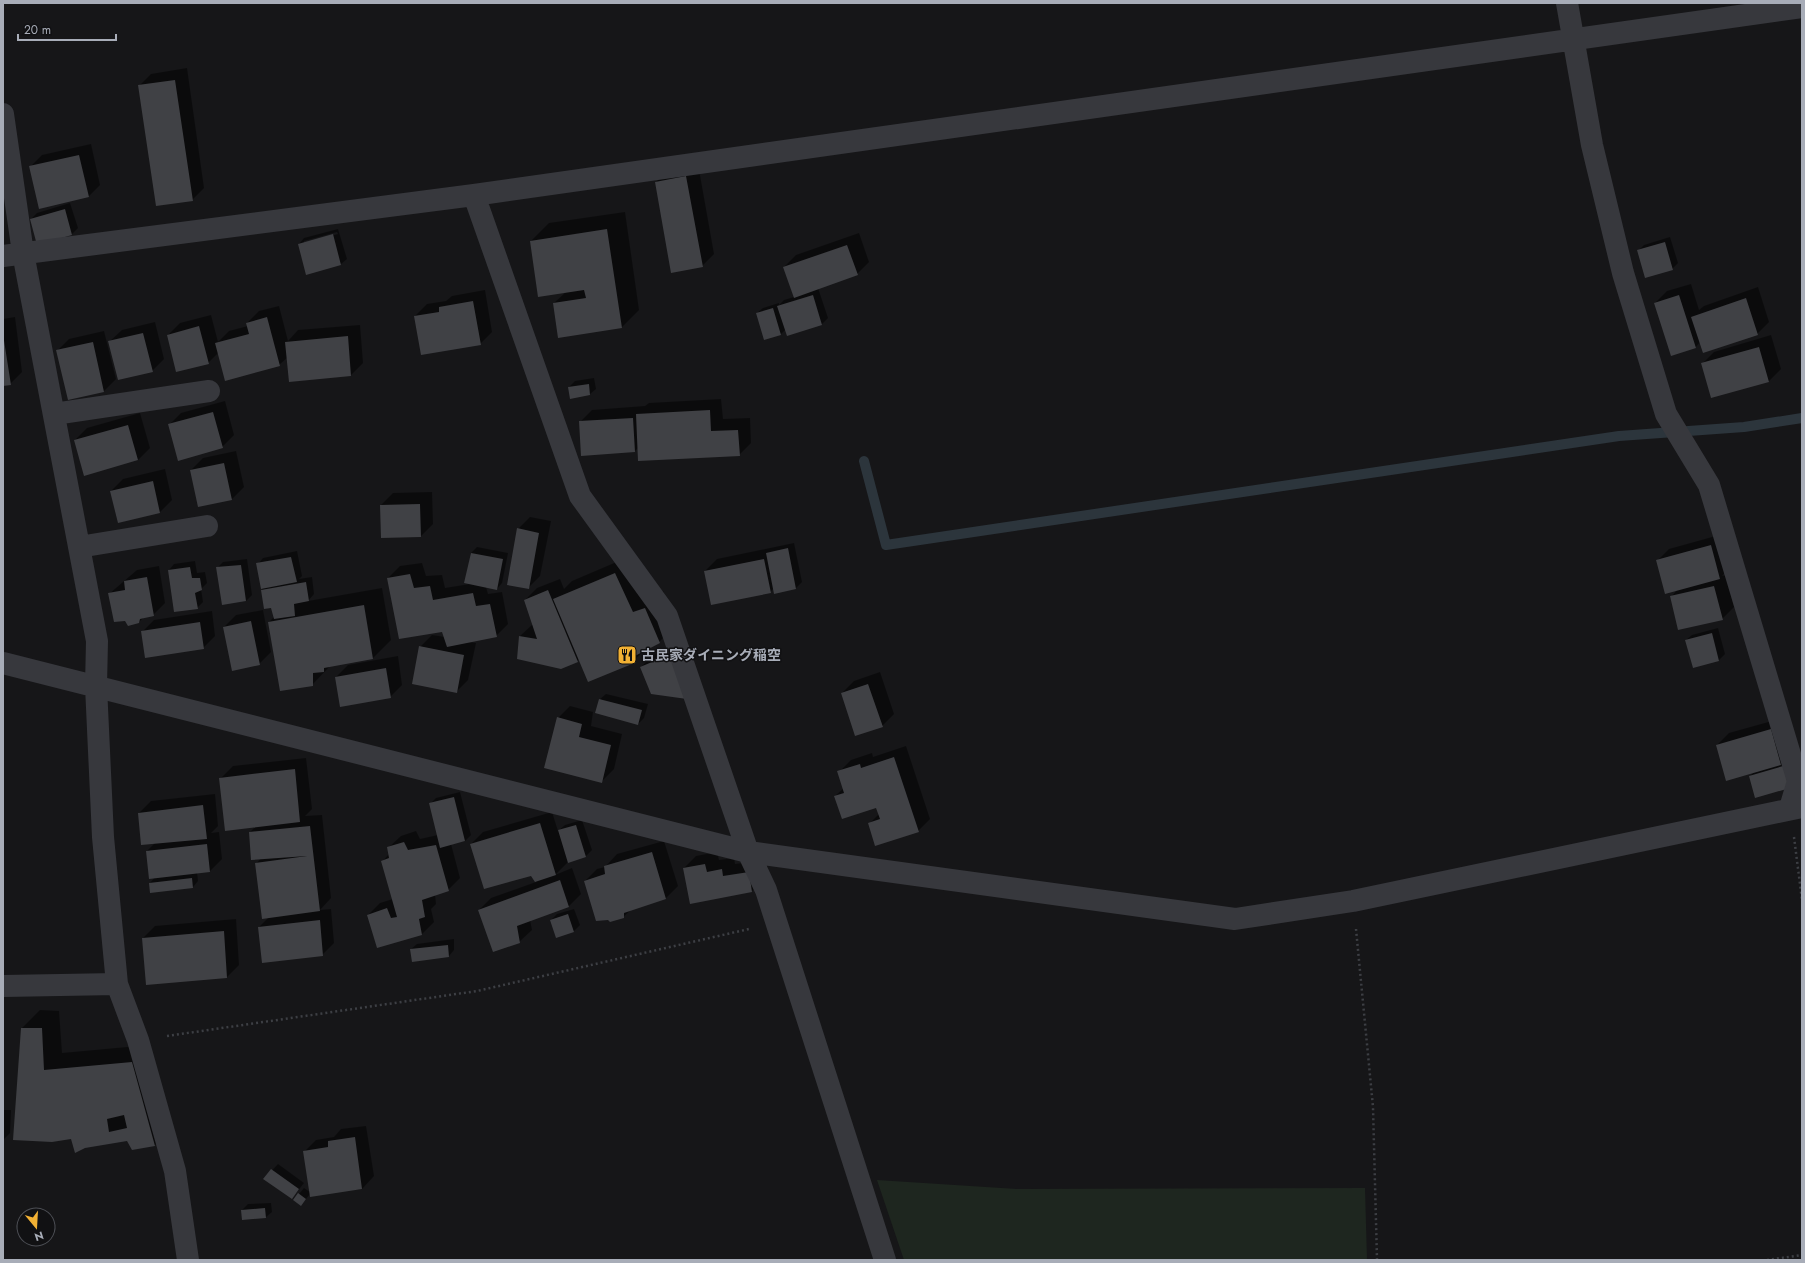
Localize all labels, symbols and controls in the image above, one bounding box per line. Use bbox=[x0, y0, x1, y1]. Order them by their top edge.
scale bar bbox=[18, 16, 116, 42]
text: 20 m bbox=[24, 21, 51, 39]
restaurant icon: 古民家ダイニング稲空 bbox=[616, 644, 638, 666]
place label: 古民家ダイニング稲空 bbox=[641, 645, 781, 665]
north arrow bbox=[16, 1207, 56, 1247]
text: N bbox=[32, 1228, 46, 1245]

